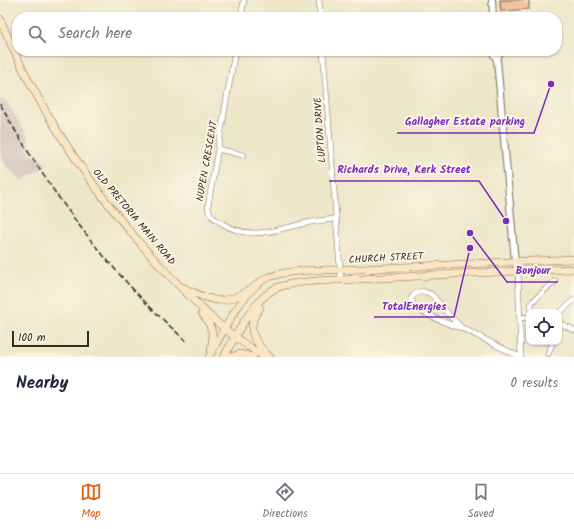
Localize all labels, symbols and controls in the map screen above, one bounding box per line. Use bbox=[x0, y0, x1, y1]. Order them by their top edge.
search box bbox=[12, 12, 562, 56]
text: Search here bbox=[58, 22, 132, 46]
icon: search bbox=[26, 23, 48, 45]
street label: LUPTON DRIVE bbox=[310, 96, 330, 163]
callout: Gallagher Estate parking bbox=[397, 110, 534, 133]
text: Gallagher Estate parking bbox=[405, 113, 525, 131]
street label: NUPEN CRESCENT bbox=[192, 118, 222, 203]
callout: Richards Drive, Kerk Street bbox=[329, 158, 479, 181]
text: Richards Drive, Kerk Street bbox=[337, 161, 472, 179]
street label: OLD PRETORIA MAIN ROAD bbox=[89, 165, 180, 269]
street label: CHURCH STREET bbox=[348, 248, 425, 268]
callout: Bonjour bbox=[507, 259, 558, 282]
text: Bonjour bbox=[515, 262, 552, 280]
callout: TotalEnergies bbox=[374, 294, 454, 317]
text: TotalEnergies bbox=[382, 298, 447, 316]
map controls bbox=[526, 309, 562, 345]
button: locate bbox=[526, 309, 562, 345]
scale bar bbox=[12, 329, 89, 348]
text: 100 m bbox=[18, 329, 46, 347]
text: Nearby bbox=[16, 370, 68, 397]
text: 0 results bbox=[511, 373, 558, 394]
tab: Map bbox=[80, 481, 102, 523]
tab: Directions bbox=[262, 481, 308, 523]
tab: Saved bbox=[468, 481, 494, 523]

